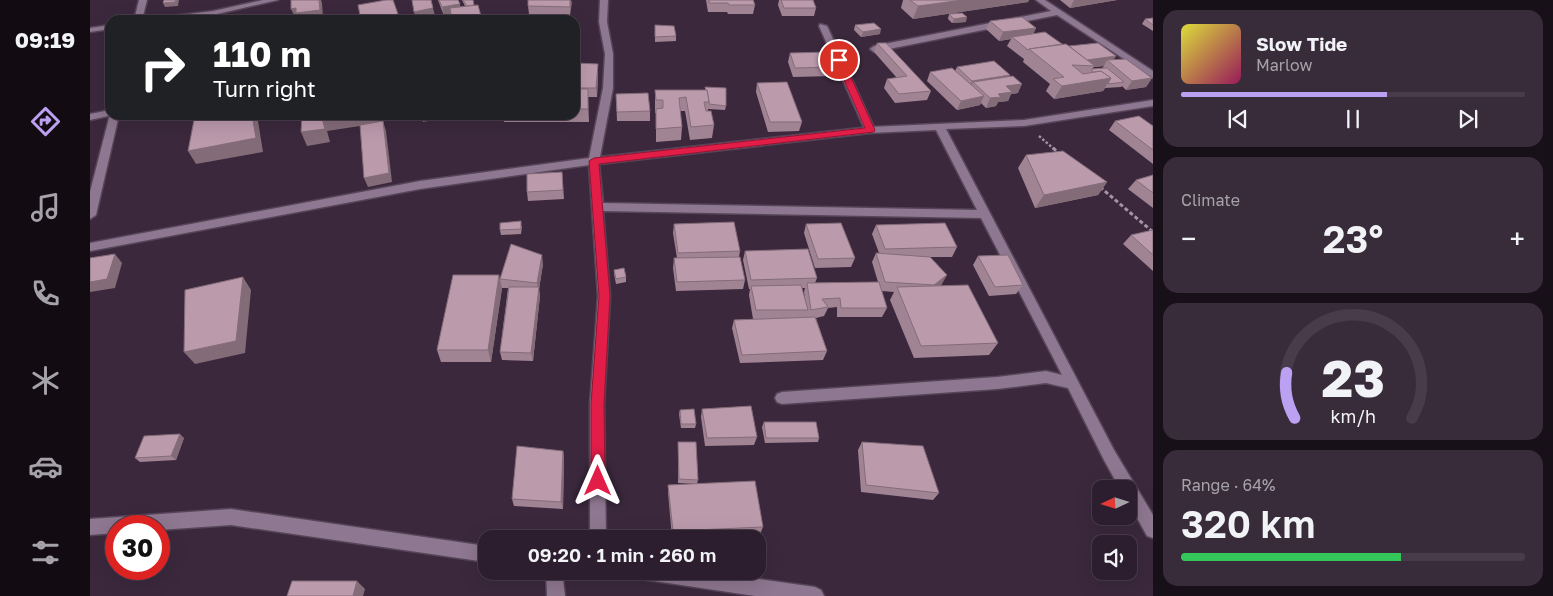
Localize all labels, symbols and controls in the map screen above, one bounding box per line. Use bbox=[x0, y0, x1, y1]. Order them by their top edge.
text: 09:19 bbox=[15, 26, 75, 53]
text: Slow Tide bbox=[1256, 32, 1347, 55]
text: 110 m bbox=[213, 33, 311, 75]
icon: right bbox=[130, 35, 195, 100]
pin bbox=[818, 39, 860, 81]
icon: arrive bbox=[825, 46, 853, 74]
text: Marlow bbox=[1256, 55, 1312, 75]
text: Turn right bbox=[213, 75, 316, 102]
icon: directions bbox=[28, 104, 63, 139]
icon: previous bbox=[1224, 105, 1252, 133]
icon: pause bbox=[1339, 105, 1367, 133]
icon: next bbox=[1454, 105, 1482, 133]
icon: music bbox=[28, 190, 63, 225]
text: Climate bbox=[1181, 190, 1240, 210]
text: 23° bbox=[1323, 216, 1383, 261]
text: − bbox=[1181, 222, 1196, 255]
text: + bbox=[1510, 222, 1525, 255]
icon: phone bbox=[28, 276, 63, 311]
text: 23 bbox=[1321, 346, 1385, 408]
icon: climate bbox=[28, 363, 63, 398]
text: km/h bbox=[1330, 405, 1376, 427]
icon: car bbox=[28, 449, 63, 484]
position arrow bbox=[571, 454, 623, 506]
text: Range · 64% bbox=[1181, 475, 1275, 495]
north arrow bbox=[1092, 480, 1138, 525]
map controls bbox=[1092, 480, 1137, 580]
text: 320 km bbox=[1181, 501, 1316, 546]
speed limit sign: 30 bbox=[105, 515, 170, 580]
icon: filters bbox=[28, 535, 63, 570]
button: sound bbox=[1092, 535, 1137, 580]
text: 09:20 · 1 min · 260 m bbox=[528, 543, 716, 566]

